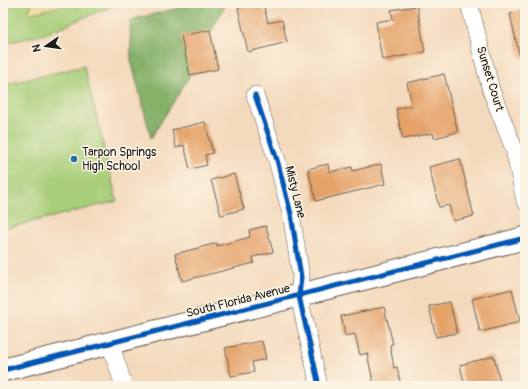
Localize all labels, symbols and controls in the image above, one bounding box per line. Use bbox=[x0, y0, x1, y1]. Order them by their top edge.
north arrow bbox=[26, 26, 66, 66]
text: N bbox=[29, 43, 44, 53]
street label: Sunset Court bbox=[473, 45, 507, 114]
place label: Tarpon Springs High School bbox=[82, 145, 157, 174]
marker: Tarpon Springs High School bbox=[69, 154, 79, 164]
street label: Misty Lane bbox=[281, 164, 309, 220]
street label: South Florida Avenue bbox=[185, 281, 292, 321]

